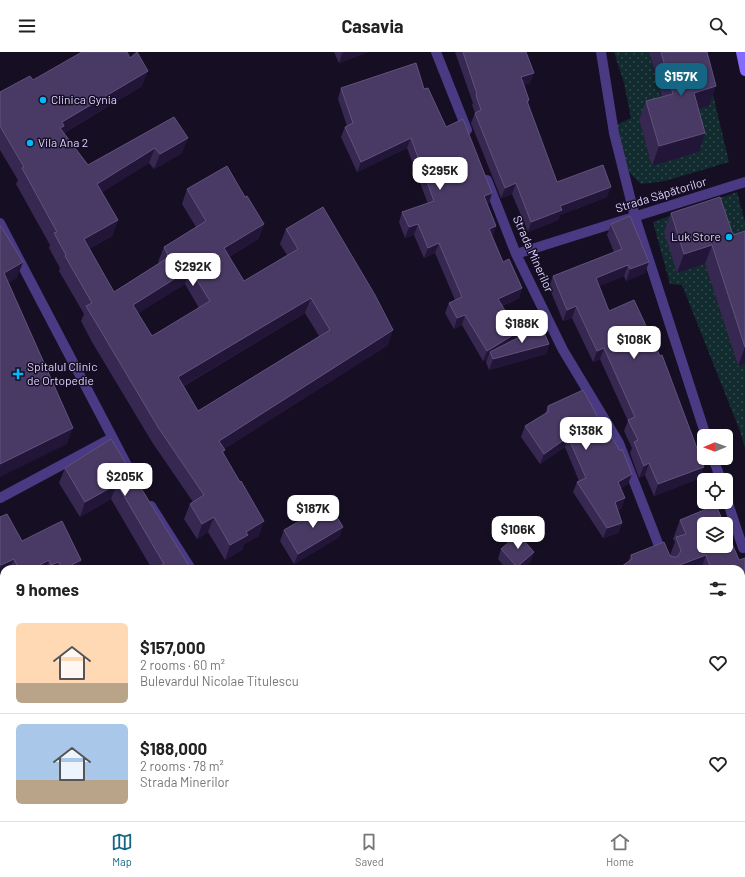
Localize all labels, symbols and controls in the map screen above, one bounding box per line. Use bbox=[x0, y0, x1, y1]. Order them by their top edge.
icon: menu bbox=[16, 15, 38, 37]
text: Casavia bbox=[341, 15, 404, 37]
icon: search bbox=[707, 15, 729, 37]
pin: $157K bbox=[653, 63, 709, 97]
text: $157K bbox=[664, 68, 698, 84]
place label: Clinica Gynia bbox=[51, 92, 117, 106]
marker: Clinica Gynia bbox=[38, 95, 48, 105]
place label: Vila Ana 2 bbox=[38, 135, 88, 149]
marker: Vila Ana 2 bbox=[25, 138, 35, 148]
pin: $295K bbox=[412, 157, 468, 191]
text: $295K bbox=[422, 162, 458, 178]
street label: Strada Săpătorilor bbox=[613, 173, 709, 215]
street label: Strada Minerilor bbox=[511, 213, 557, 295]
place label: Luk Store bbox=[671, 229, 721, 243]
marker: Luk Store bbox=[724, 232, 734, 242]
pin: $292K bbox=[165, 253, 221, 287]
text: $292K bbox=[174, 258, 212, 274]
pin: $188K bbox=[494, 310, 550, 344]
text: $188K bbox=[505, 315, 539, 331]
pin: $108K bbox=[606, 326, 662, 360]
text: $108K bbox=[617, 331, 651, 347]
place label: Spitalul Clinic de Ortopedie bbox=[27, 359, 97, 387]
marker: Spitalul Clinic de Ortopedie bbox=[12, 368, 24, 380]
pin: $138K bbox=[558, 417, 614, 451]
text: $138K bbox=[569, 422, 603, 438]
north arrow bbox=[697, 429, 733, 465]
map controls bbox=[697, 429, 733, 553]
pin: $205K bbox=[97, 463, 153, 497]
text: $205K bbox=[106, 468, 144, 484]
button: locate bbox=[697, 473, 733, 509]
pin: $187K bbox=[285, 495, 341, 529]
text: $187K bbox=[296, 500, 330, 516]
pin: $106K bbox=[490, 516, 546, 550]
button: layers bbox=[697, 517, 733, 553]
text: $106K bbox=[501, 521, 535, 537]
icon: filters bbox=[707, 578, 729, 600]
text: 9 homes bbox=[16, 579, 79, 599]
text: $157,000 bbox=[140, 637, 205, 657]
icon: home bbox=[48, 639, 96, 687]
icon: heart bbox=[707, 652, 729, 674]
text: 2 rooms · 60 m² bbox=[140, 657, 225, 673]
text: Bulevardul Nicolae Titulescu bbox=[140, 673, 299, 689]
text: $188,000 bbox=[140, 738, 207, 758]
icon: home bbox=[48, 740, 96, 788]
icon: heart bbox=[707, 753, 729, 775]
text: 2 rooms · 78 m² bbox=[140, 758, 224, 774]
text: Strada Minerilor bbox=[140, 774, 229, 790]
tab: Map bbox=[111, 831, 133, 868]
tab: Saved bbox=[355, 831, 384, 868]
tab: Home bbox=[606, 831, 634, 868]

